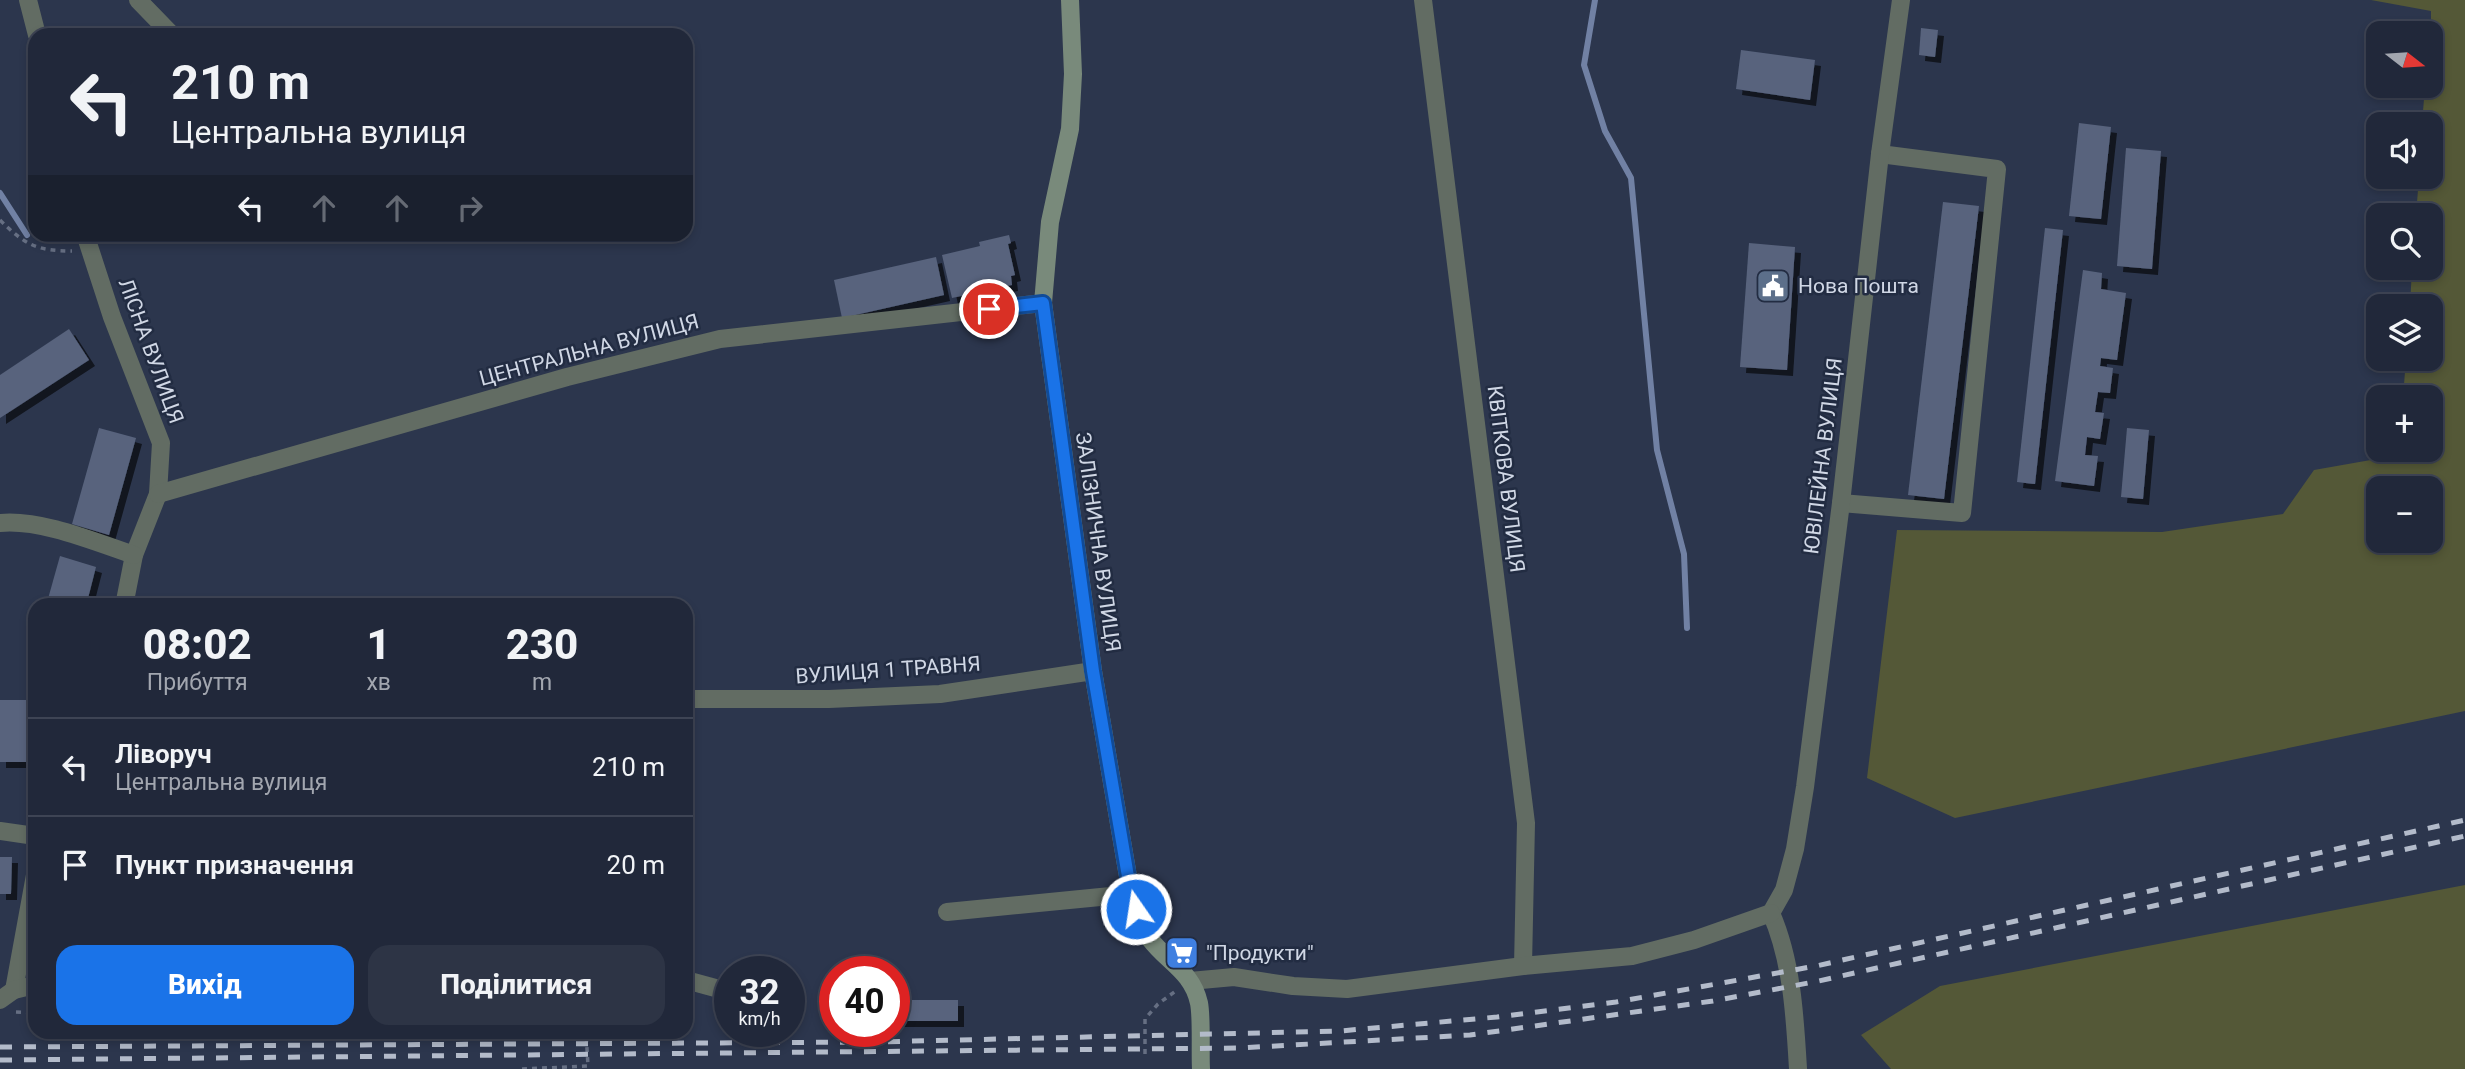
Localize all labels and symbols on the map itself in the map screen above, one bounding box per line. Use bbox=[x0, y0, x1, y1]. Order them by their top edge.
north arrow bbox=[2366, 21, 2443, 98]
public building icon: Нова Пошта bbox=[1754, 267, 1792, 305]
place label: Нова Пошта bbox=[1798, 274, 1919, 298]
street label: ЛІСНА ВУЛИЦЯ bbox=[114, 275, 188, 427]
pin bbox=[959, 279, 1019, 339]
street label: ЦЕНТРАЛЬНА ВУЛИЦЯ bbox=[476, 309, 702, 391]
street label: ЮВІЛЕЙНА ВУЛИЦЯ bbox=[1799, 356, 1847, 556]
street label: КВІТКОВА ВУЛИЦЯ bbox=[1483, 384, 1529, 574]
street label: ЗАЛІЗНИЧНА ВУЛИЦЯ bbox=[1071, 431, 1125, 653]
street label: ВУЛИЦЯ 1 ТРАВНЯ bbox=[795, 652, 981, 688]
position arrow bbox=[1099, 872, 1173, 946]
supermarket icon: "Продукти" bbox=[1163, 934, 1201, 972]
place label: "Продукти" bbox=[1206, 941, 1314, 965]
speed limit sign: 40 bbox=[819, 956, 910, 1047]

